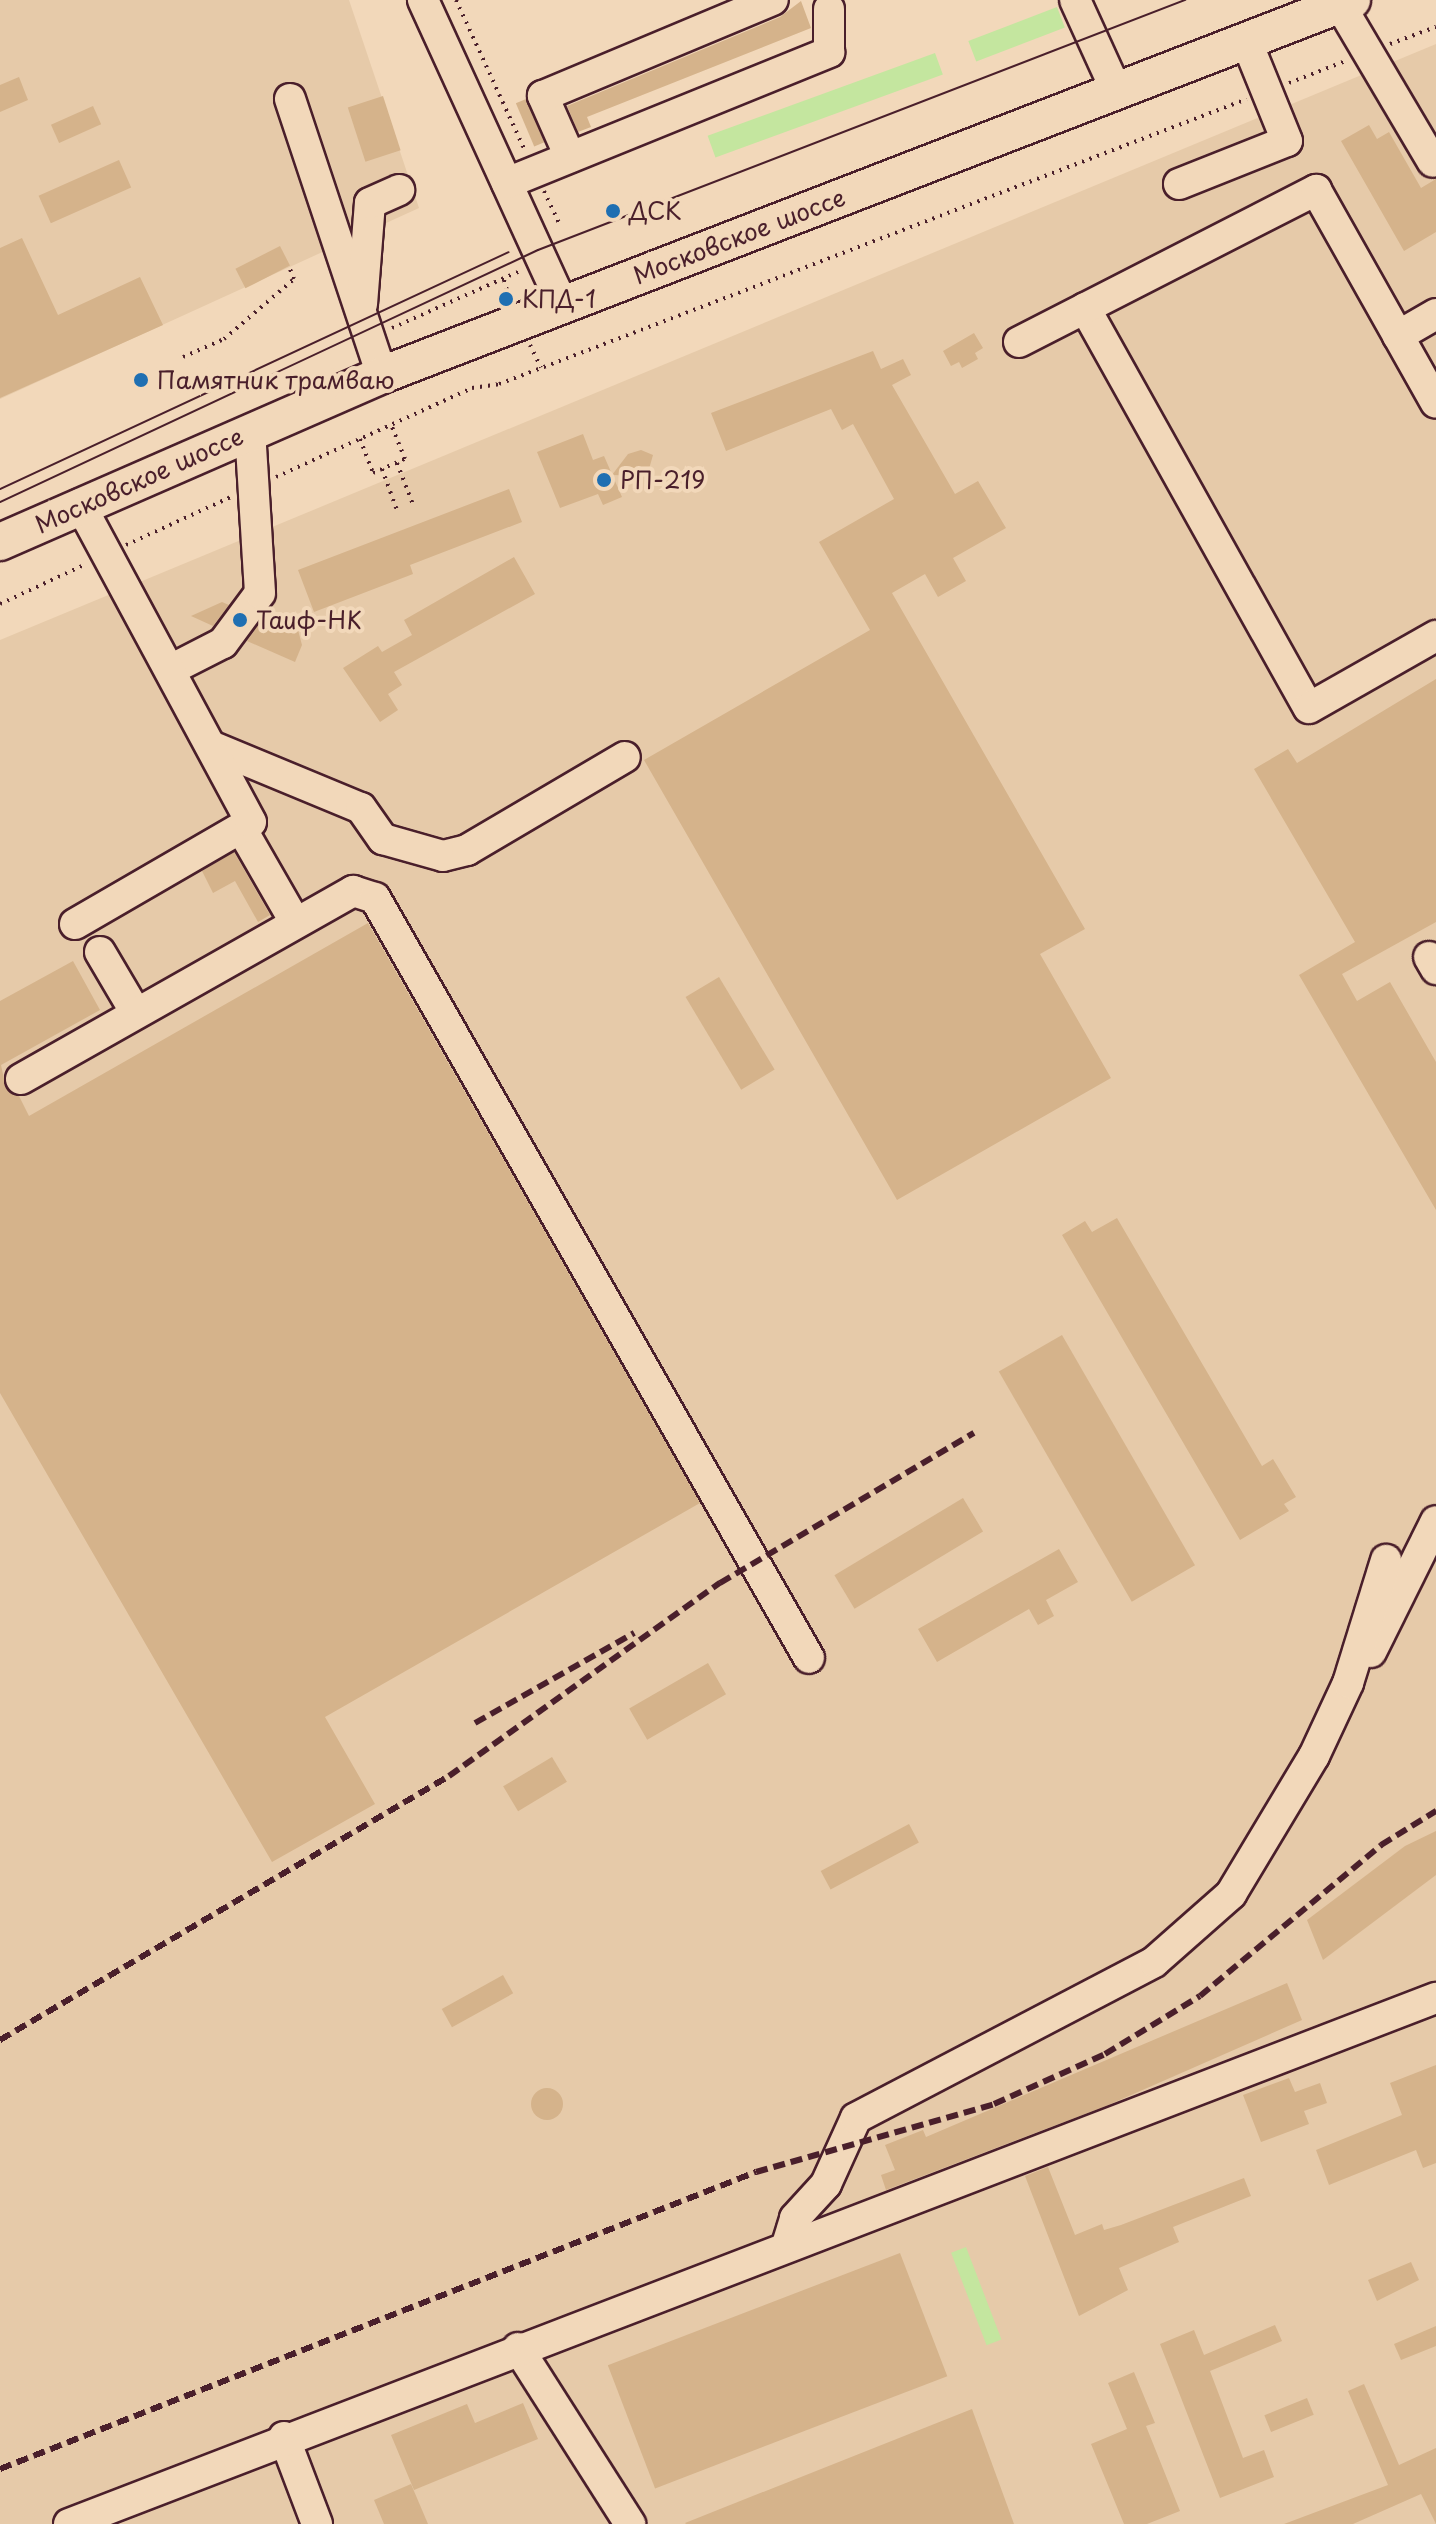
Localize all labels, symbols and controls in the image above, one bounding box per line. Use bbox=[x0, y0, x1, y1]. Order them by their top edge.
street label: Московское шоссе bbox=[629, 182, 849, 290]
place label: ДСК bbox=[629, 197, 682, 225]
marker: ДСК bbox=[604, 202, 622, 220]
place label: КПД-1 bbox=[522, 285, 596, 313]
marker: КПД-1 bbox=[497, 290, 515, 308]
place label: Памятник трамваю bbox=[157, 366, 395, 394]
marker: Памятник трамваю bbox=[132, 371, 150, 389]
street label: Московское шоссе bbox=[31, 421, 247, 539]
place label: РП-219 bbox=[620, 466, 705, 494]
marker: РП-219 bbox=[595, 471, 613, 489]
place label: Таиф-НК bbox=[256, 606, 362, 634]
marker: Таиф-НК bbox=[231, 611, 249, 629]

